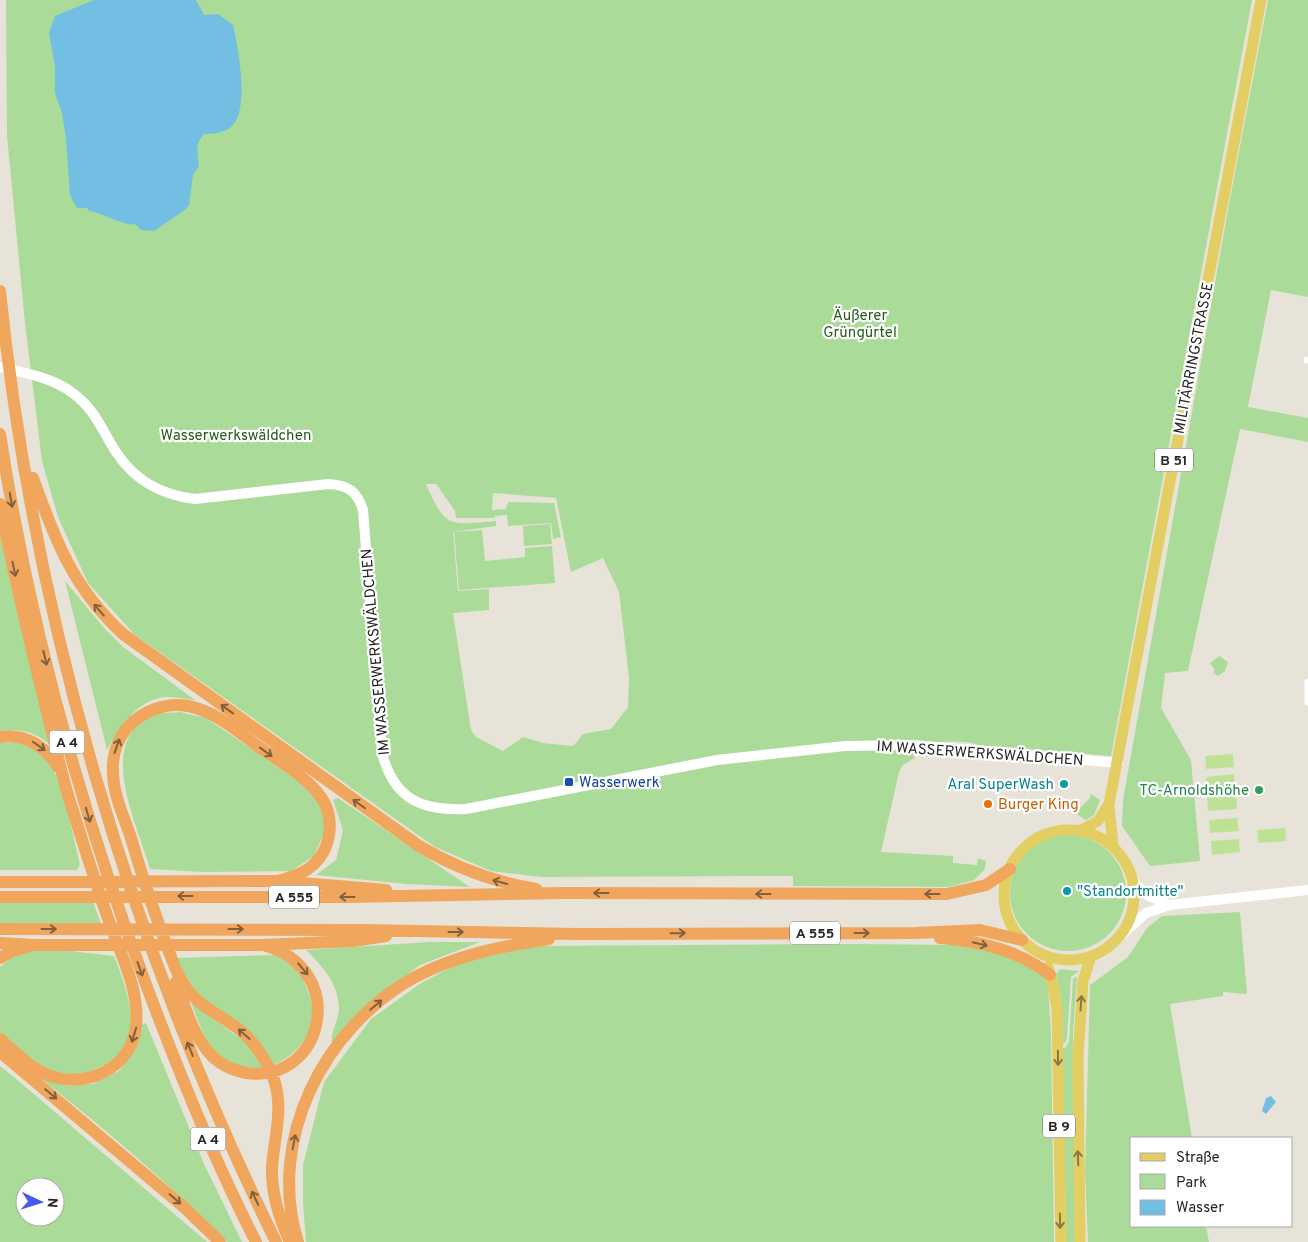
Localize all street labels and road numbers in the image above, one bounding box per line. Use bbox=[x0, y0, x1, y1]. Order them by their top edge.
street label: MILITÄRRINGSTRASSE bbox=[1169, 280, 1219, 436]
road number: B 51 bbox=[1155, 448, 1193, 472]
street label: IM WASSERWERKSWÄLDCHEN bbox=[357, 548, 395, 756]
road number: A 4 bbox=[50, 730, 84, 754]
street label: IM WASSERWERKSWÄLDCHEN bbox=[876, 737, 1084, 771]
road number: A 555 bbox=[269, 886, 319, 909]
road number: A 555 bbox=[790, 921, 840, 944]
road number: B 9 bbox=[1043, 1114, 1075, 1138]
road number: A 4 bbox=[190, 1128, 226, 1150]

